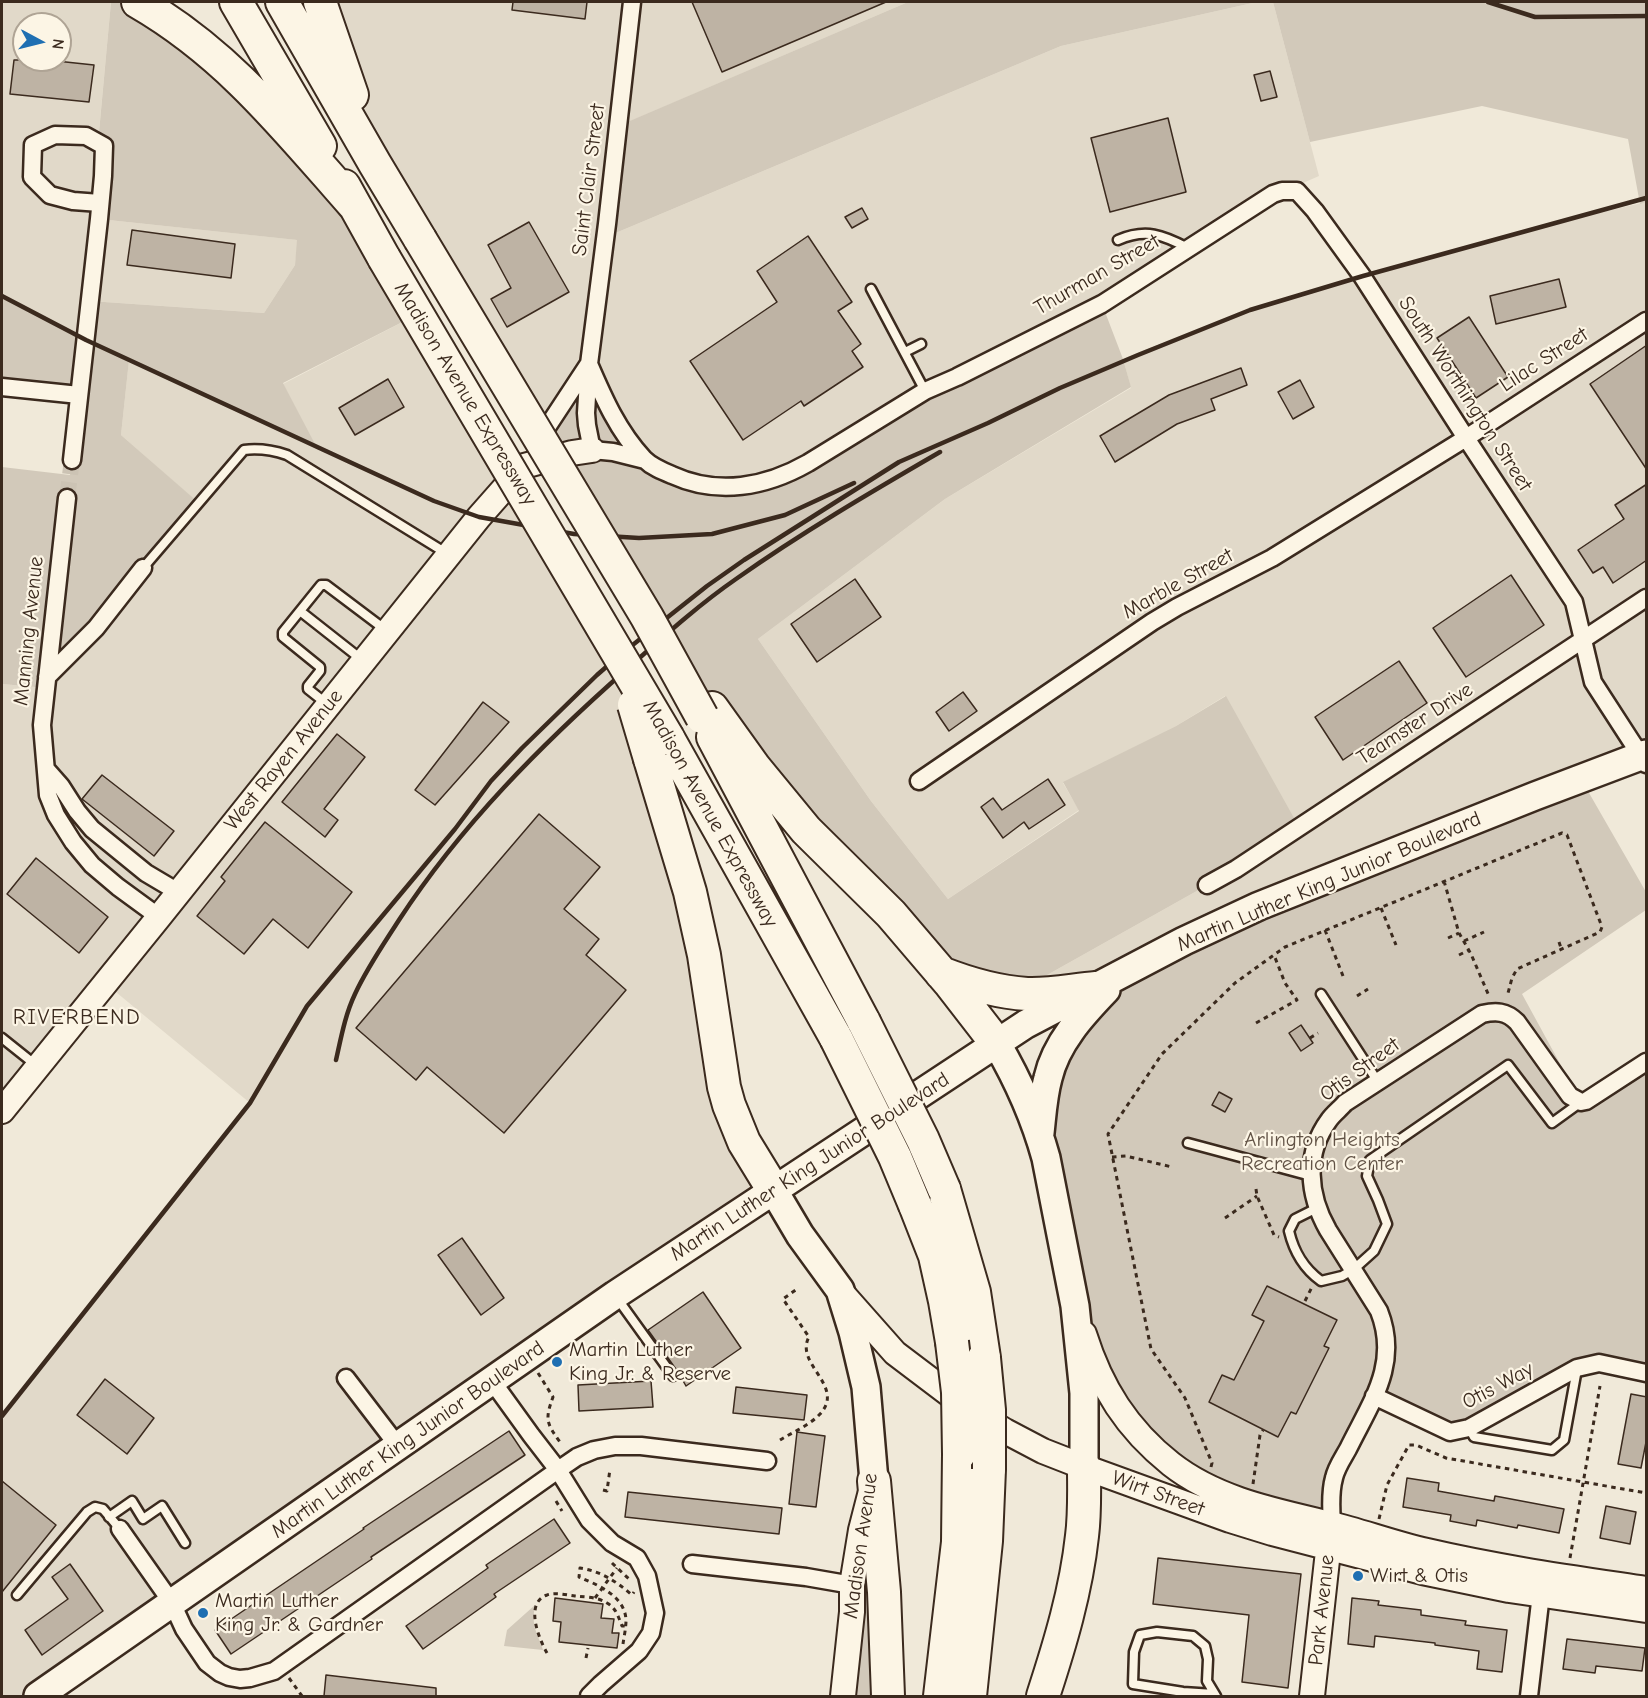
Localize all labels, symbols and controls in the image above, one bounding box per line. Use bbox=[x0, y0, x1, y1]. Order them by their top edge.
north arrow bbox=[12, 12, 72, 72]
text: N bbox=[48, 38, 67, 50]
street label: Saint Clair Street bbox=[567, 103, 611, 257]
street label: Thurman Street bbox=[1030, 229, 1164, 321]
street label: Madison Avenue Expressway bbox=[388, 278, 542, 510]
street label: South Worthington Street bbox=[1393, 292, 1537, 496]
street label: Lilac Street bbox=[1495, 322, 1593, 398]
street label: Marble Street bbox=[1118, 543, 1238, 625]
street label: Manning Avenue bbox=[9, 555, 49, 707]
street label: Teamster Drive bbox=[1352, 677, 1478, 771]
street label: West Rayen Avenue bbox=[219, 684, 349, 836]
street label: Madison Avenue Expressway bbox=[637, 696, 783, 932]
street label: Martin Luther King Junior Boulevard bbox=[1173, 806, 1485, 958]
district label: RIVERBEND bbox=[13, 1005, 141, 1031]
street label: Otis Street bbox=[1315, 1033, 1405, 1107]
street label: Martin Luther King Junior Boulevard bbox=[666, 1067, 954, 1267]
park label: Arlington Heights Recreation Center bbox=[1241, 1127, 1403, 1177]
street label: Martin Luther King Junior Boulevard bbox=[267, 1336, 549, 1544]
place label: Martin Luther King Jr. & Reserve bbox=[569, 1337, 731, 1387]
marker: Martin Luther King Jr. & Reserve bbox=[550, 1355, 564, 1369]
street label: Otis Way bbox=[1458, 1357, 1538, 1415]
street label: Wirt Street bbox=[1108, 1466, 1208, 1522]
street label: Madison Avenue bbox=[838, 1472, 884, 1620]
street label: Park Avenue bbox=[1304, 1553, 1340, 1667]
place label: Wirt & Otis bbox=[1370, 1563, 1468, 1589]
marker: Wirt & Otis bbox=[1351, 1569, 1365, 1583]
place label: Martin Luther King Jr. & Gardner bbox=[215, 1588, 383, 1638]
marker: Martin Luther King Jr. & Gardner bbox=[196, 1606, 210, 1620]

